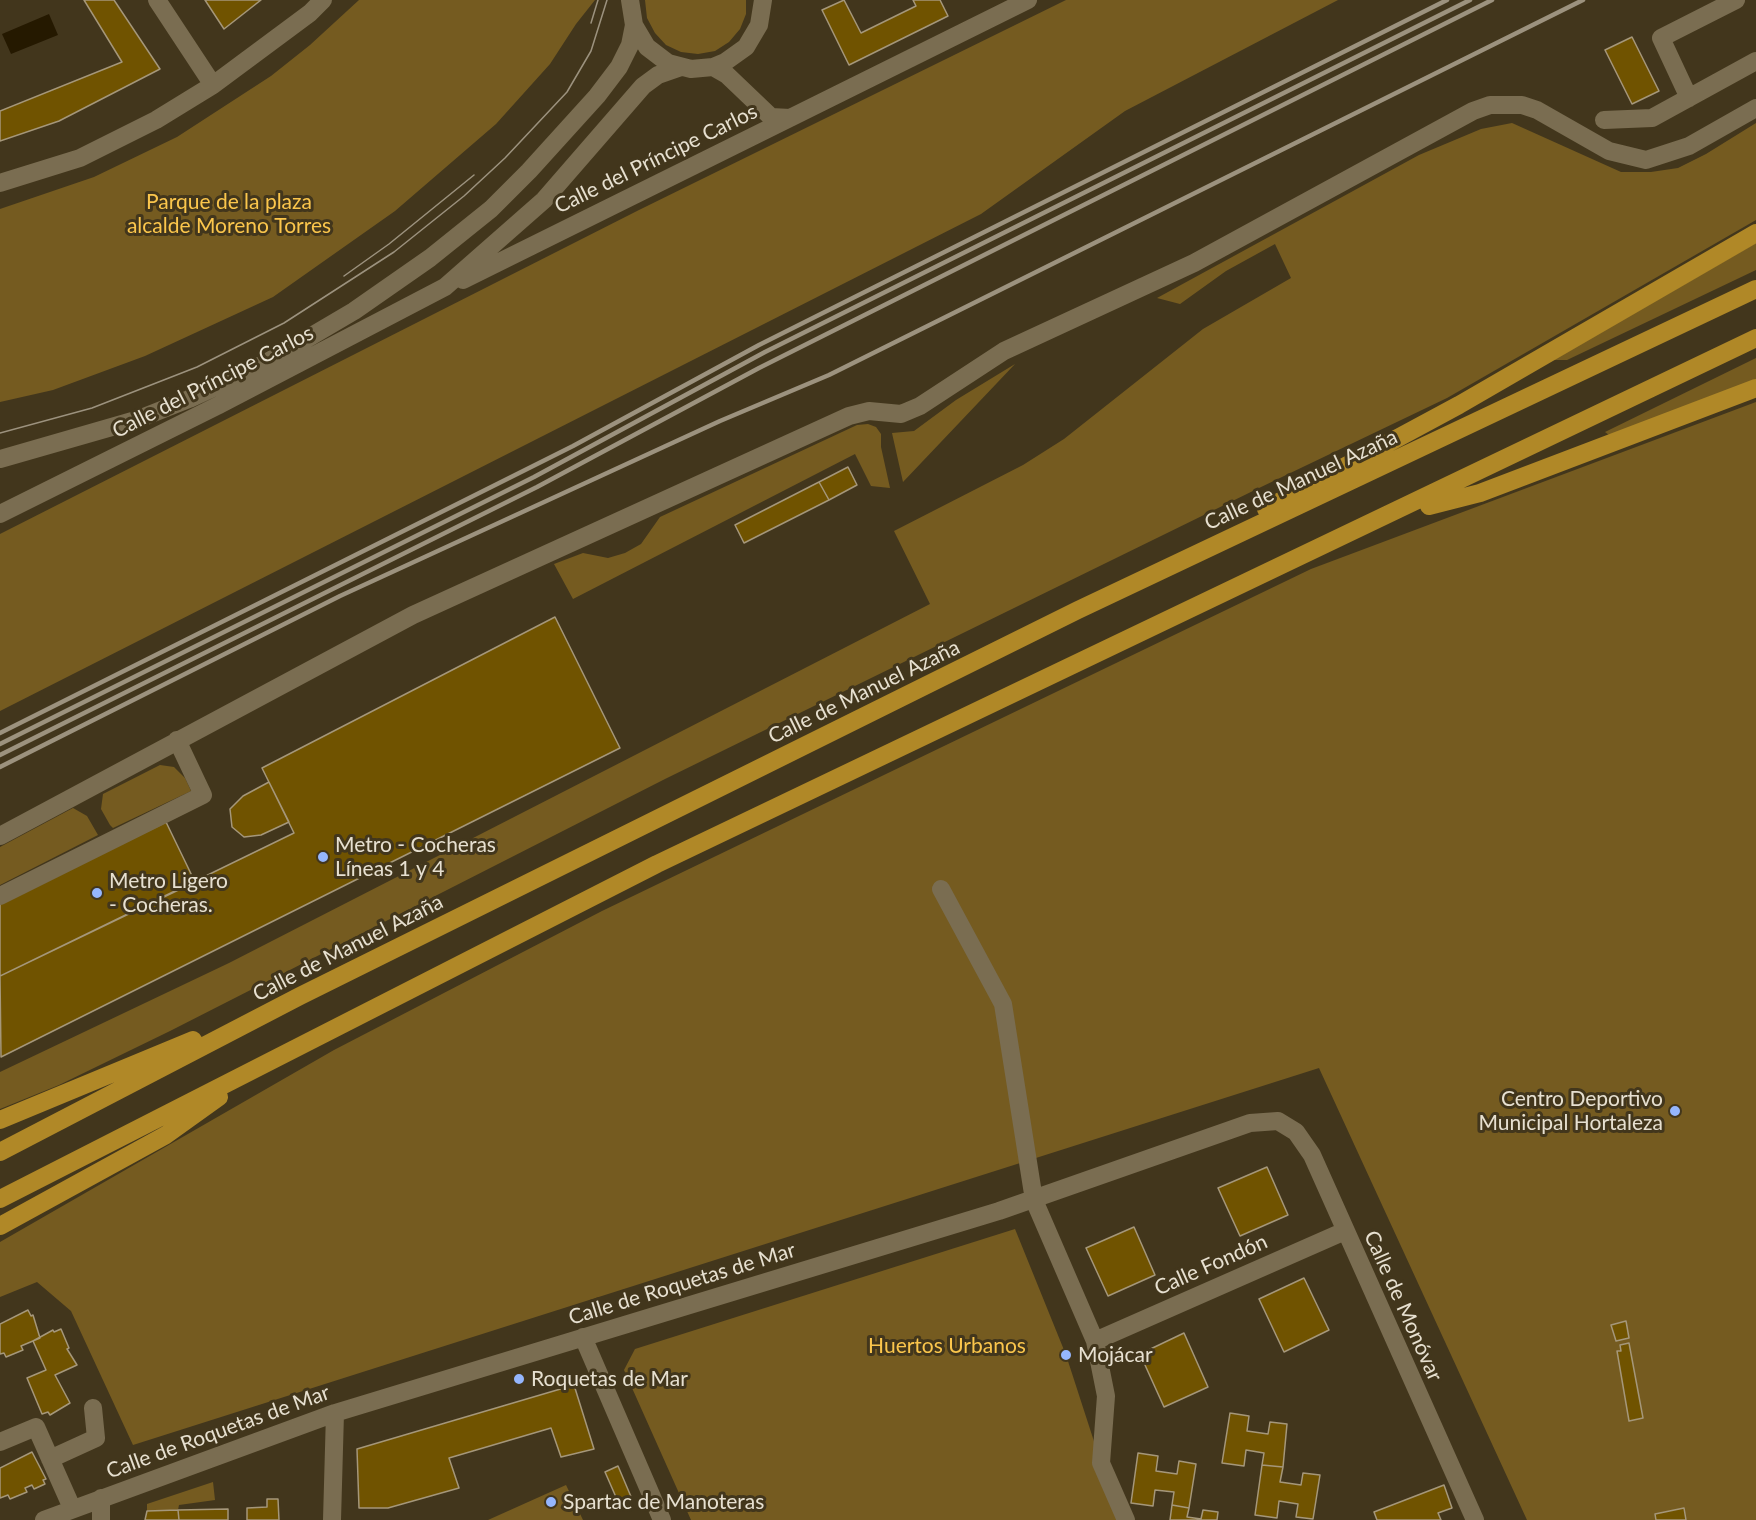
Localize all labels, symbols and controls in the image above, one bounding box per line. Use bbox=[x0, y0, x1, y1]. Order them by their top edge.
street label: Calle del Príncipe Carlos bbox=[551, 99, 761, 219]
park label: Parque de la plaza alcalde Moreno Torres bbox=[127, 189, 331, 239]
street label: Calle del Príncipe Carlos bbox=[108, 320, 318, 444]
street label: Calle de Manuel Azaña bbox=[1201, 424, 1401, 536]
street label: Calle de Manuel Azaña bbox=[764, 635, 964, 749]
place label: Metro - Cocheras Líneas 1 y 4 bbox=[335, 832, 496, 882]
marker: Metro - Cocheras Líneas 1 y 4 bbox=[316, 850, 330, 864]
place label: Metro Ligero - Cocheras. bbox=[109, 868, 228, 918]
marker: Metro Ligero - Cocheras. bbox=[90, 886, 104, 900]
street label: Calle de Manuel Azaña bbox=[249, 889, 447, 1007]
place label: Centro Deportivo Municipal Hortaleza bbox=[1478, 1086, 1663, 1136]
marker: Centro Deportivo Municipal Hortaleza bbox=[1668, 1104, 1682, 1118]
street label: Calle de Monóvar bbox=[1359, 1227, 1447, 1385]
street label: Calle Fondón bbox=[1151, 1229, 1271, 1301]
street label: Calle de Roquetas de Mar bbox=[566, 1237, 798, 1331]
park label: Huertos Urbanos bbox=[868, 1333, 1026, 1359]
place label: Mojácar bbox=[1078, 1342, 1153, 1368]
marker: Mojácar bbox=[1059, 1348, 1073, 1362]
place label: Roquetas de Mar bbox=[531, 1366, 688, 1392]
marker: Roquetas de Mar bbox=[512, 1372, 526, 1386]
street label: Calle de Roquetas de Mar bbox=[103, 1380, 333, 1484]
place label: Spartac de Manoteras bbox=[563, 1489, 764, 1515]
marker: Spartac de Manoteras bbox=[544, 1495, 558, 1509]

